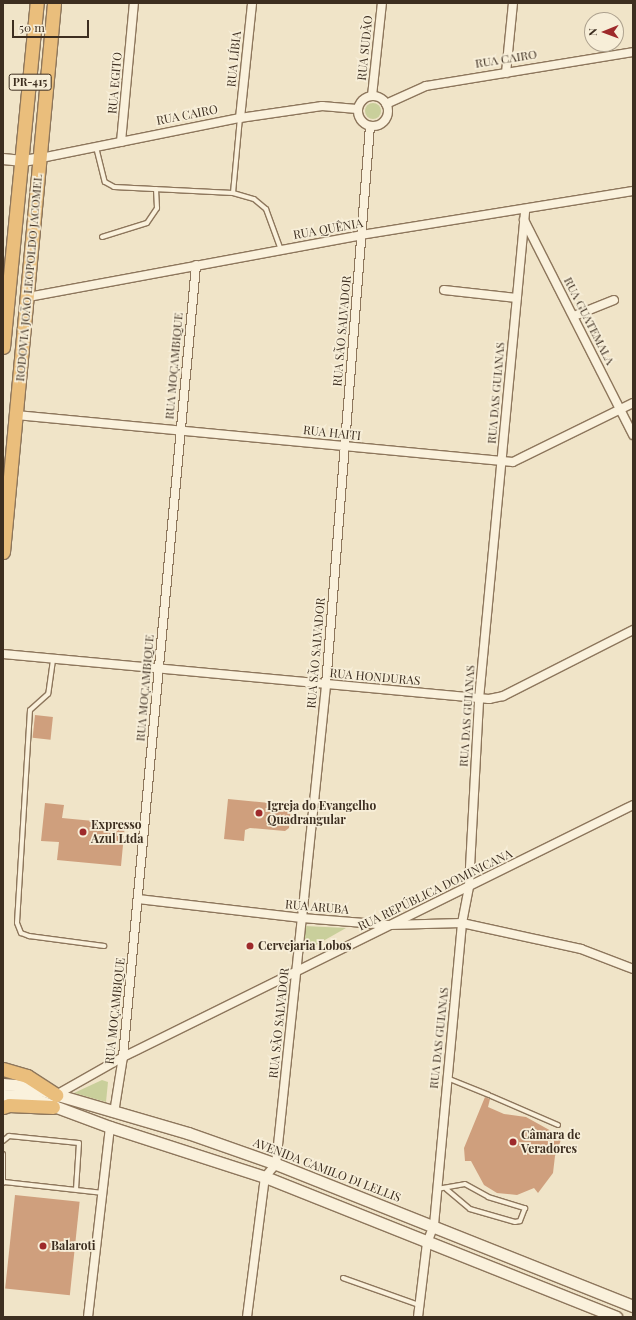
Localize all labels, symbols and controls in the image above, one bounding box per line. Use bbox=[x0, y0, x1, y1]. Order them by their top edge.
scale bar bbox=[14, 12, 91, 38]
north arrow bbox=[584, 12, 624, 52]
street label: RUA SUDÃO bbox=[354, 15, 376, 81]
text: 50 m bbox=[19, 19, 45, 35]
text: N bbox=[585, 28, 600, 36]
street label: RUA LÍBIA bbox=[224, 30, 244, 88]
street label: RUA CAIRO bbox=[474, 47, 538, 71]
street label: RUA EGITO bbox=[105, 51, 125, 115]
road number: PR-415 bbox=[8, 73, 52, 91]
street label: RUA CAIRO bbox=[155, 102, 219, 128]
street label: RODOVIA JOÃO LEOPOLDO JACOMEL bbox=[13, 174, 45, 382]
street label: RUA QUÊNIA bbox=[292, 216, 364, 242]
street label: RUA SÃO SALVADOR bbox=[330, 275, 354, 387]
street label: RUA GUATEMALA bbox=[561, 275, 617, 367]
street label: RUA MOÇAMBIQUE bbox=[162, 312, 186, 420]
street label: RUA DAS GUIANAS bbox=[484, 342, 508, 444]
street label: RUA HAITI bbox=[302, 423, 362, 443]
street label: RUA SÃO SALVADOR bbox=[304, 597, 328, 709]
street label: RUA MOÇAMBIQUE bbox=[133, 634, 157, 742]
street label: RUA DAS GUIANAS bbox=[456, 665, 478, 767]
street label: RUA HONDURAS bbox=[329, 666, 421, 688]
place label: Igreja do Evangelho Quadrangular bbox=[267, 799, 376, 827]
marker: Igreja do Evangelho Quadrangular bbox=[254, 808, 264, 818]
place label: Expresso Azul Ltda bbox=[91, 818, 143, 846]
marker: Expresso Azul Ltda bbox=[78, 827, 88, 837]
street label: RUA REPÚBLICA DOMINICANA bbox=[356, 846, 514, 934]
street label: RUA ARUBA bbox=[284, 897, 350, 917]
place label: Cervejaria Lobos bbox=[258, 939, 352, 953]
marker: Cervejaria Lobos bbox=[245, 941, 255, 951]
street label: RUA MOÇAMBIQUE bbox=[102, 957, 128, 1065]
street label: RUA SÃO SALVADOR bbox=[266, 967, 292, 1079]
street label: RUA DAS GUIANAS bbox=[427, 987, 451, 1089]
place label: Câmara de Veradores bbox=[521, 1128, 581, 1156]
street label: AVENIDA CAMILO DI LELLIS bbox=[251, 1135, 403, 1205]
marker: Câmara de Veradores bbox=[508, 1137, 518, 1147]
place label: Balaroti bbox=[51, 1239, 95, 1253]
marker: Balaroti bbox=[38, 1241, 48, 1251]

